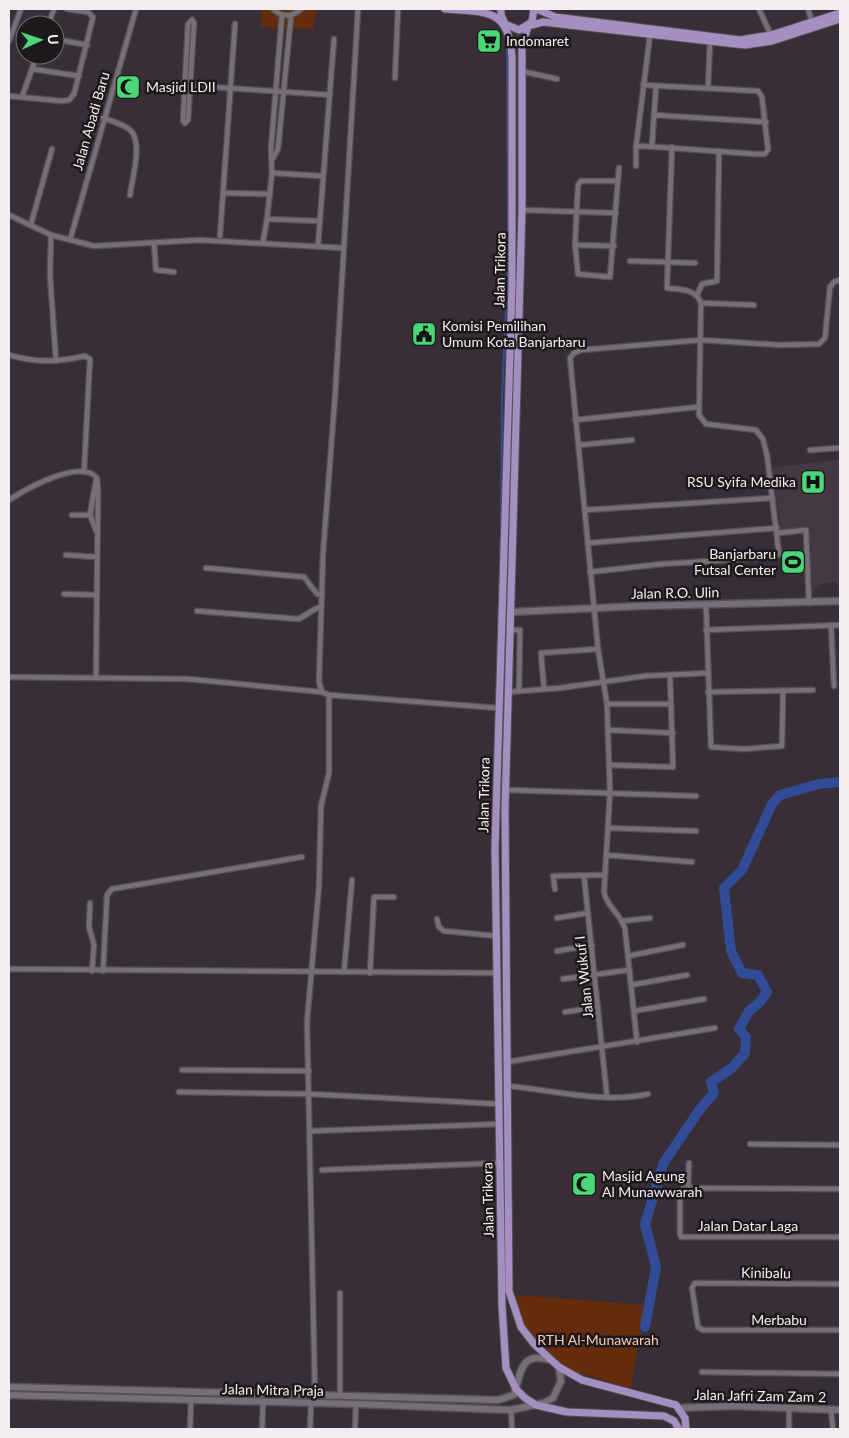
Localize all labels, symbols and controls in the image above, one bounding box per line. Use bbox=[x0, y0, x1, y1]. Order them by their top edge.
north arrow bbox=[15, 15, 65, 65]
supermarket icon: Indomaret bbox=[476, 28, 502, 54]
place label: Indomaret bbox=[506, 32, 569, 49]
text: U bbox=[45, 34, 62, 45]
street label: Jalan Abadi Baru bbox=[68, 70, 113, 172]
mosque icon: Masjid LDII bbox=[115, 74, 141, 100]
place label: Masjid LDII bbox=[146, 78, 216, 95]
street label: Jalan Trikora bbox=[490, 232, 509, 308]
place label: Komisi Pemilihan Umum Kota Banjarbaru bbox=[442, 317, 585, 350]
public building icon: Komisi Pemilihan Umum Kota Banjarbaru bbox=[411, 321, 437, 347]
hospital icon: RSU Syifa Medika bbox=[800, 469, 826, 495]
place label: RSU Syifa Medika bbox=[687, 473, 796, 490]
place label: Banjarbaru Futsal Center bbox=[694, 545, 776, 578]
sports icon: Banjarbaru Futsal Center bbox=[780, 549, 806, 575]
street label: Jalan R.O. Ulin bbox=[631, 583, 719, 602]
street label: Jalan Trikora bbox=[474, 757, 493, 833]
street label: Jalan Wukuf I bbox=[571, 935, 596, 1019]
street label: Jalan Trikora bbox=[478, 1162, 497, 1238]
place label: Masjid Agung Al Munawwarah bbox=[602, 1167, 702, 1200]
mosque icon: Masjid Agung Al Munawwarah bbox=[571, 1171, 597, 1197]
street label: Jalan Datar Laga bbox=[698, 1217, 798, 1234]
street label: Kinibalu bbox=[741, 1264, 791, 1281]
street label: Merbabu bbox=[751, 1311, 807, 1328]
park label: RTH Al-Munawarah bbox=[537, 1331, 659, 1348]
street label: Jalan Mitra Praja bbox=[222, 1380, 324, 1399]
street label: Jalan Jafri Zam Zam 2 bbox=[694, 1386, 826, 1405]

